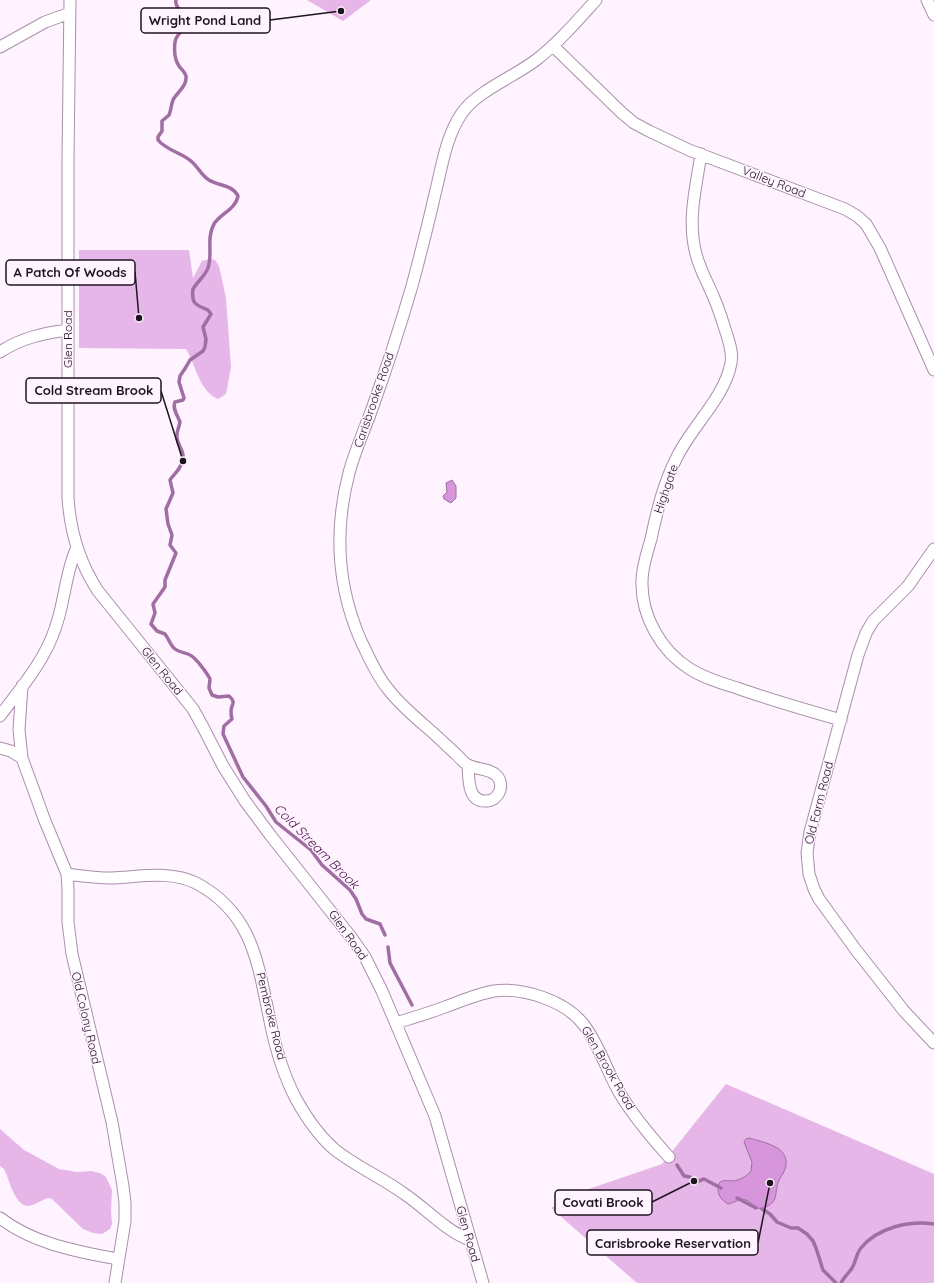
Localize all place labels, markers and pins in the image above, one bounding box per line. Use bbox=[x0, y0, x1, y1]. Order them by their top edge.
callout: Wright Pond Land bbox=[141, 8, 270, 33]
callout: A Patch Of Woods bbox=[6, 260, 135, 285]
callout: Cold Stream Brook bbox=[26, 378, 161, 403]
callout: Covati Brook bbox=[555, 1190, 652, 1215]
callout: Carisbrooke Reservation bbox=[587, 1230, 758, 1255]

